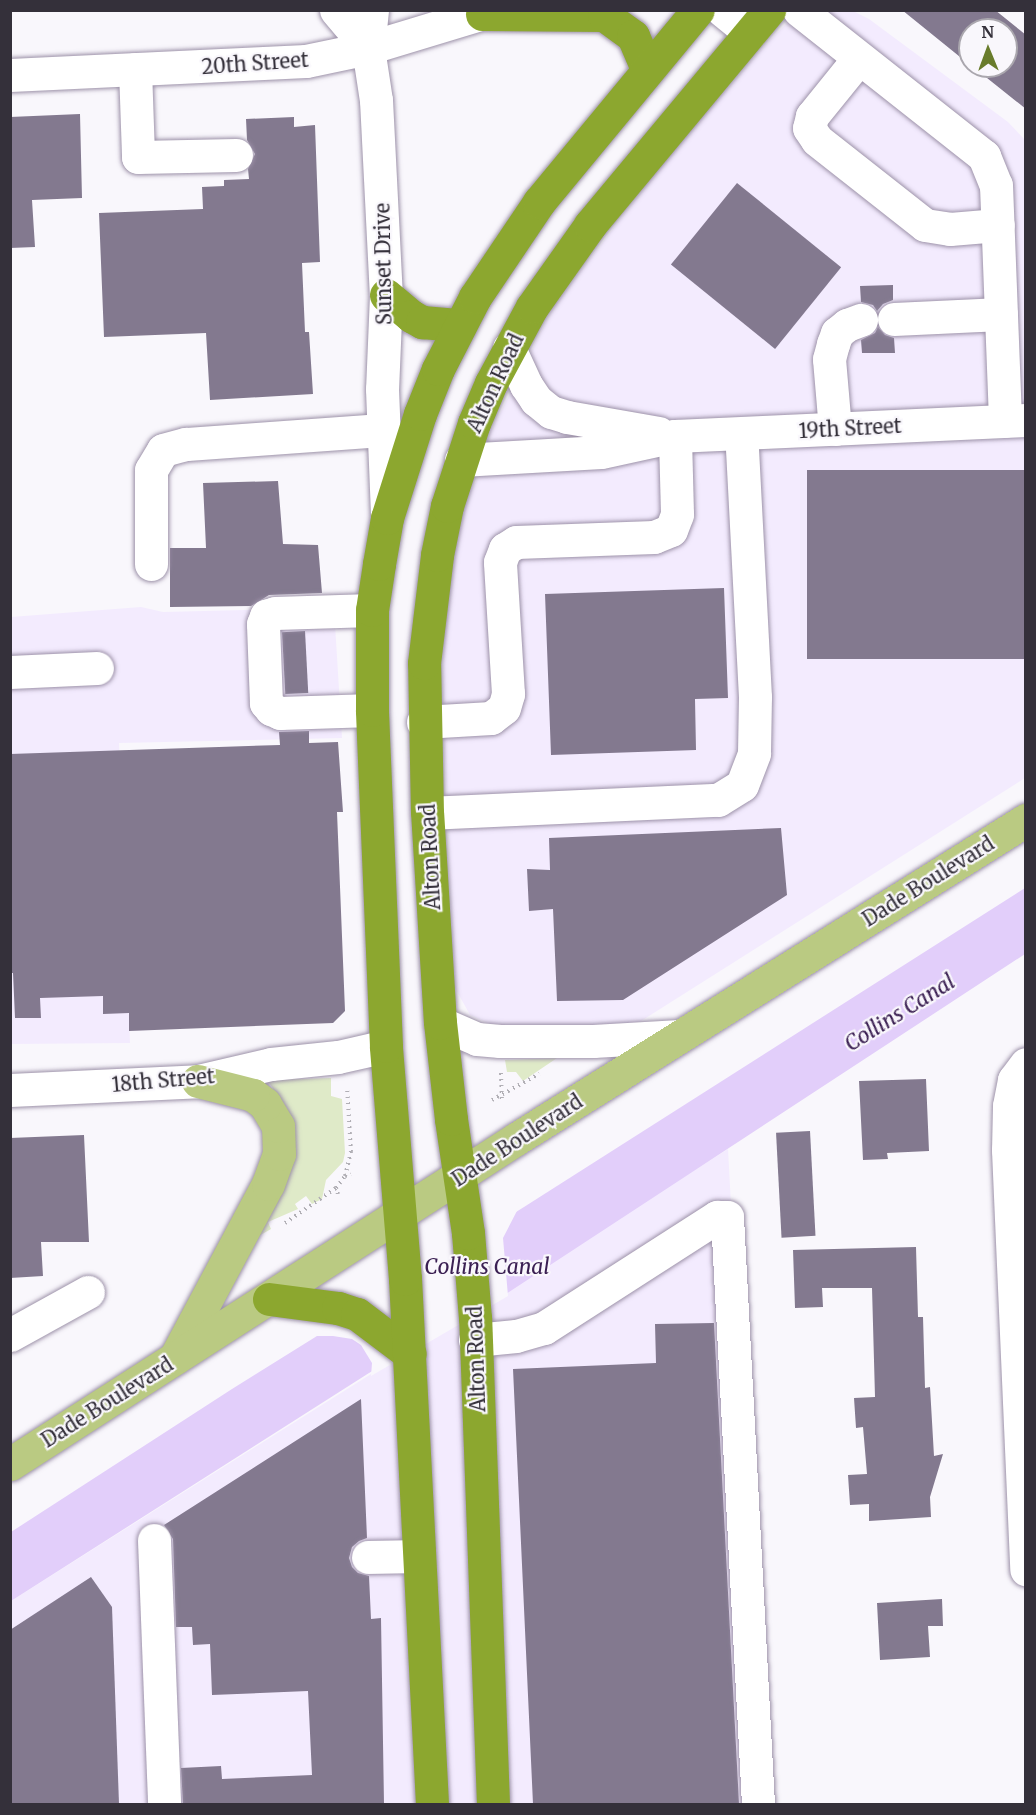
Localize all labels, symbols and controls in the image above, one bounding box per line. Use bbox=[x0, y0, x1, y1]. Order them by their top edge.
north arrow bbox=[958, 18, 1018, 78]
text: N bbox=[981, 22, 994, 42]
street label: 20th Street bbox=[201, 47, 309, 79]
street label: Sunset Drive bbox=[370, 203, 396, 325]
street label: Alton Road bbox=[462, 330, 528, 436]
street label: 19th Street bbox=[798, 413, 902, 443]
street label: Alton Road bbox=[415, 803, 445, 911]
street label: Dade Boulevard bbox=[858, 831, 998, 931]
water label: Collins Canal bbox=[840, 969, 960, 1057]
street label: 18th Street bbox=[111, 1064, 215, 1096]
street label: Dade Boulevard bbox=[447, 1089, 587, 1191]
water label: Collins Canal bbox=[424, 1254, 550, 1280]
street label: Alton Road bbox=[462, 1306, 490, 1412]
street label: Dade Boulevard bbox=[37, 1352, 177, 1452]

